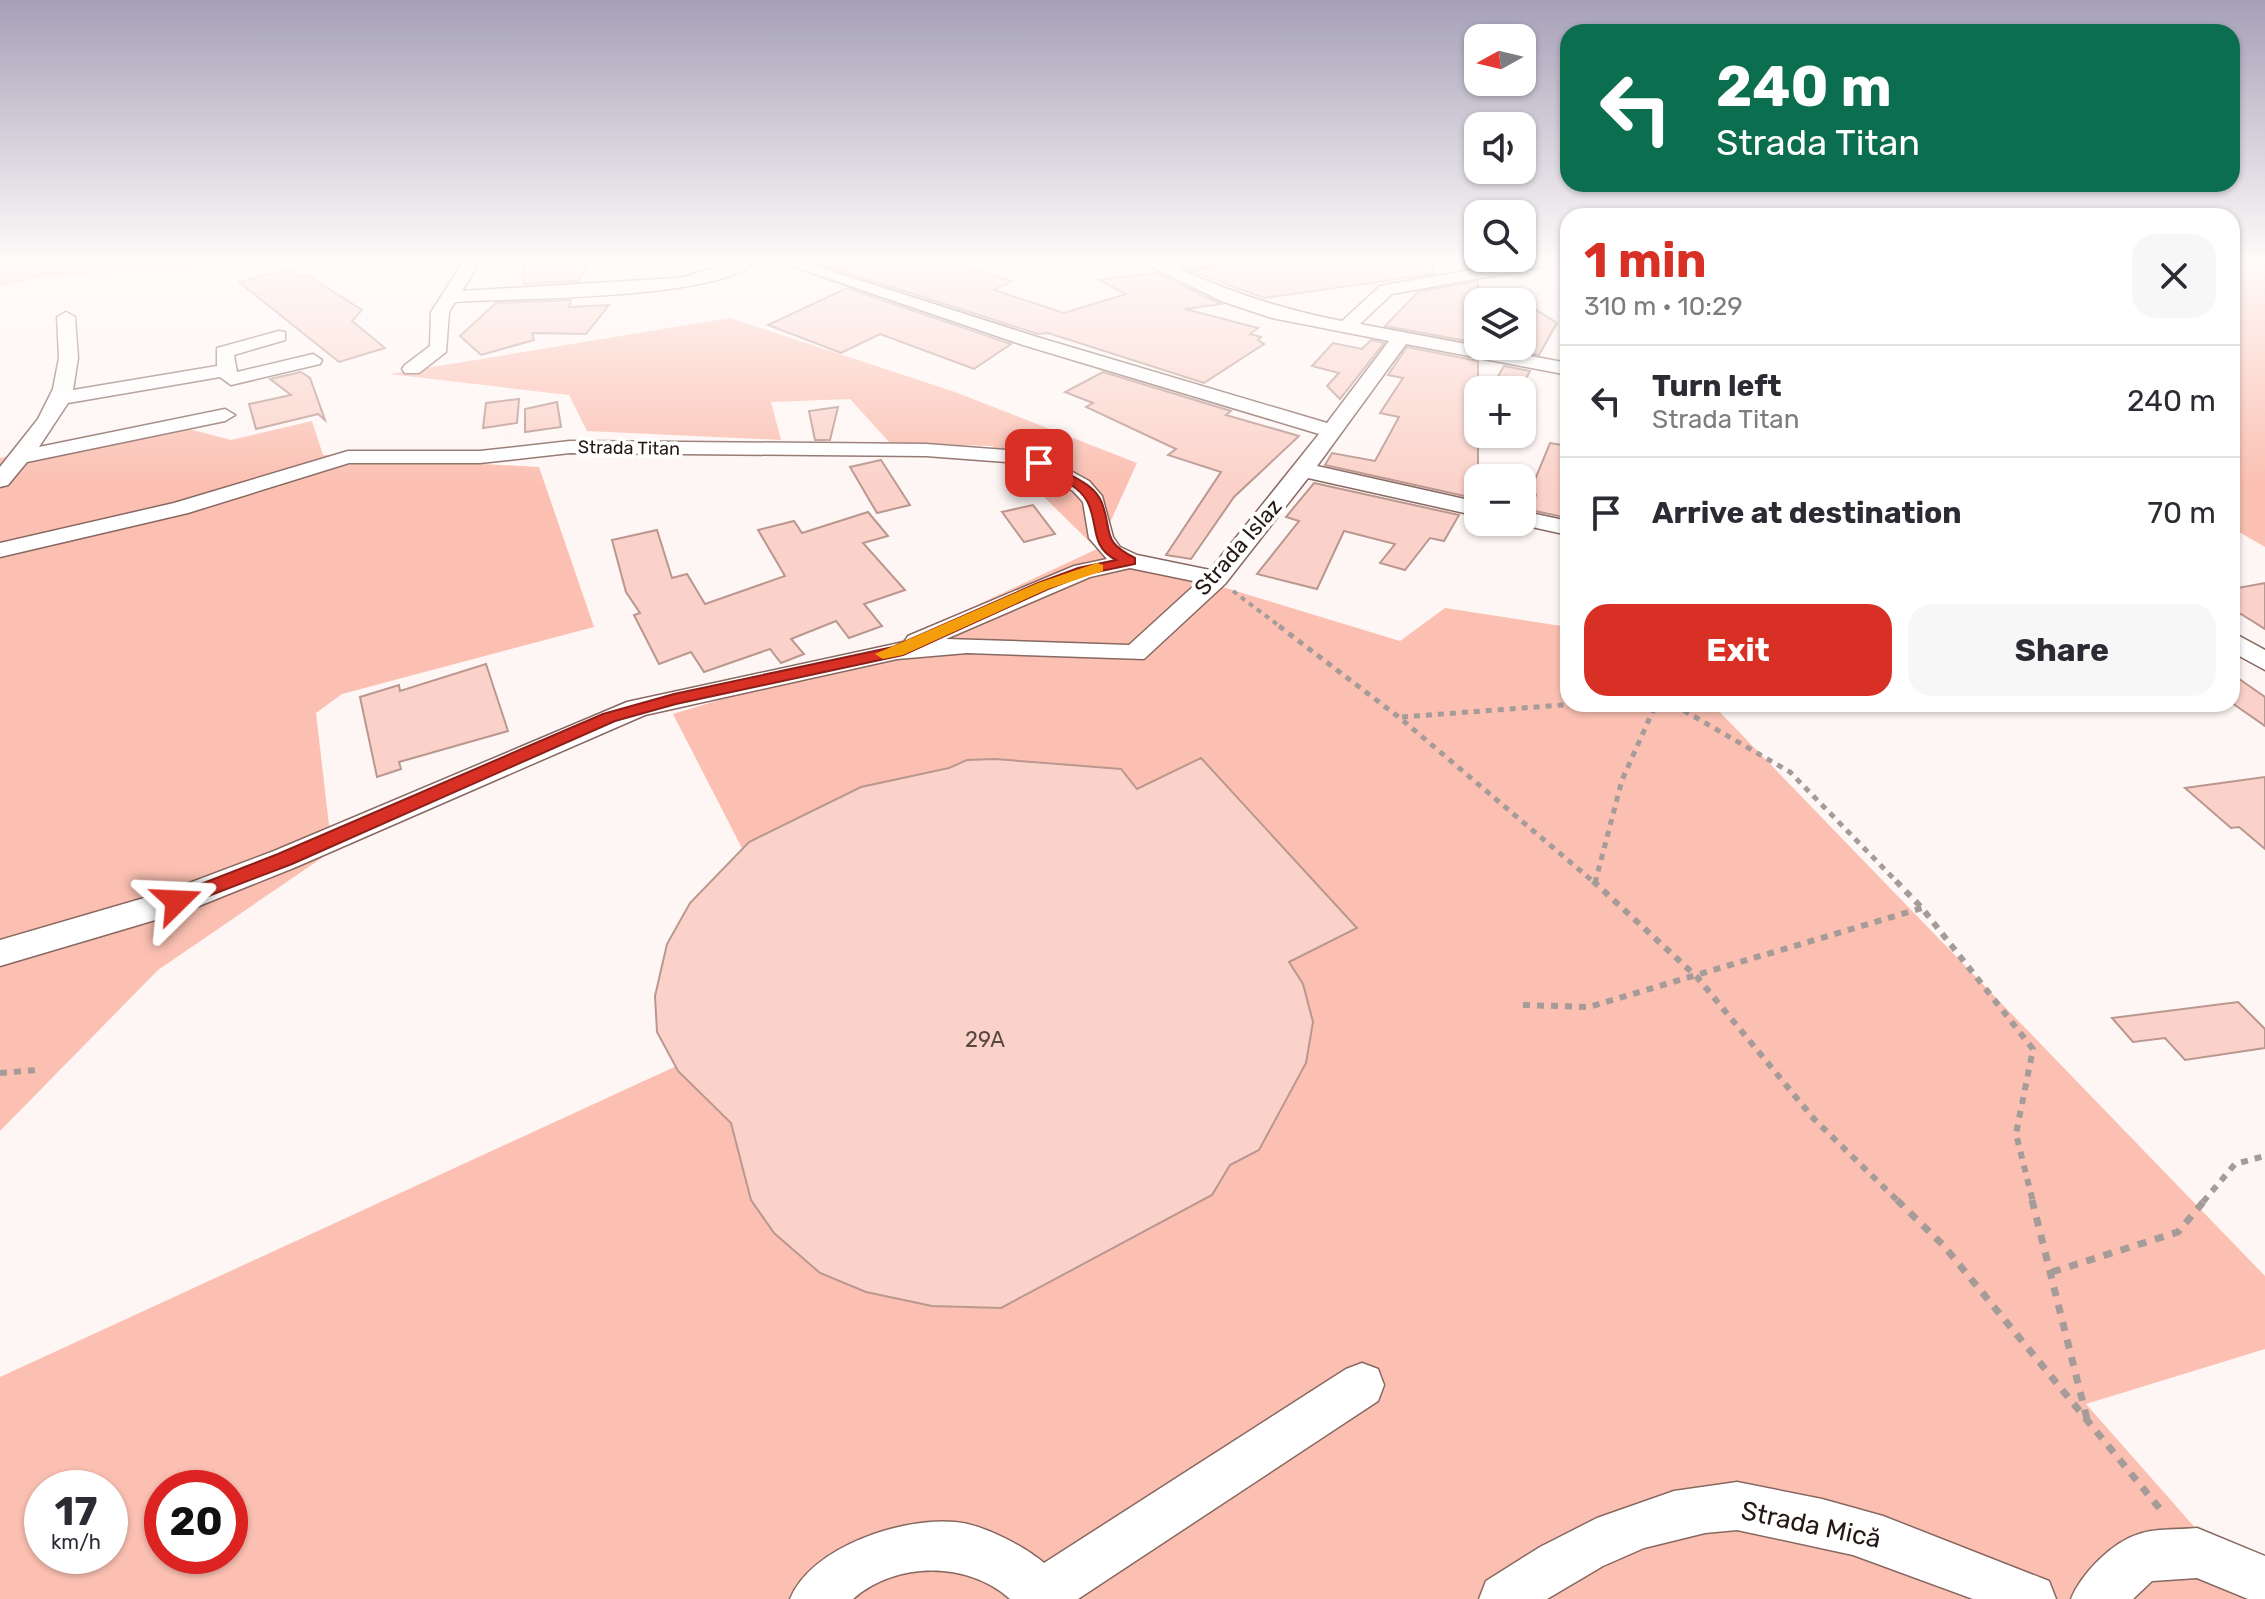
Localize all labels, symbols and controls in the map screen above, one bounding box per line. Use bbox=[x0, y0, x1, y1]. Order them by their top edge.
north arrow bbox=[1464, 24, 1536, 96]
map controls bbox=[1464, 24, 1536, 536]
text: 240 m bbox=[1716, 54, 1892, 120]
icon: left bbox=[1584, 56, 1688, 160]
button: sound bbox=[1464, 112, 1536, 184]
text: Strada Titan bbox=[1716, 121, 1920, 164]
button: search bbox=[1464, 200, 1536, 272]
text: 1 min bbox=[1584, 232, 1707, 289]
button: close bbox=[2132, 234, 2216, 318]
button: layers bbox=[1464, 288, 1536, 360]
text: 310 m · 10:29 bbox=[1584, 291, 1743, 322]
text: Turn left bbox=[1652, 368, 1782, 404]
button: + bbox=[1464, 376, 1536, 448]
icon: left bbox=[1584, 379, 1628, 423]
text: 240 m bbox=[2127, 383, 2216, 419]
text: Strada Titan bbox=[1652, 404, 1799, 435]
pin bbox=[1005, 429, 1073, 497]
street label: Strada Titan bbox=[578, 436, 680, 460]
icon: arrive bbox=[1017, 441, 1061, 485]
button: − bbox=[1464, 464, 1536, 536]
icon: arrive bbox=[1584, 491, 1628, 535]
street label: Strada Islaz bbox=[1189, 493, 1287, 601]
text: Arrive at destination bbox=[1652, 495, 1962, 531]
text: 70 m bbox=[2148, 495, 2216, 531]
button: Exit bbox=[1584, 604, 1892, 696]
button: Share bbox=[1908, 604, 2216, 696]
position arrow bbox=[135, 859, 219, 943]
house number: 29A bbox=[965, 1026, 1005, 1053]
speed limit sign: 20 bbox=[144, 1470, 248, 1574]
text: 17 bbox=[55, 1488, 97, 1535]
street label: Strada Mică bbox=[1738, 1495, 1884, 1555]
text: km/h bbox=[51, 1530, 101, 1554]

